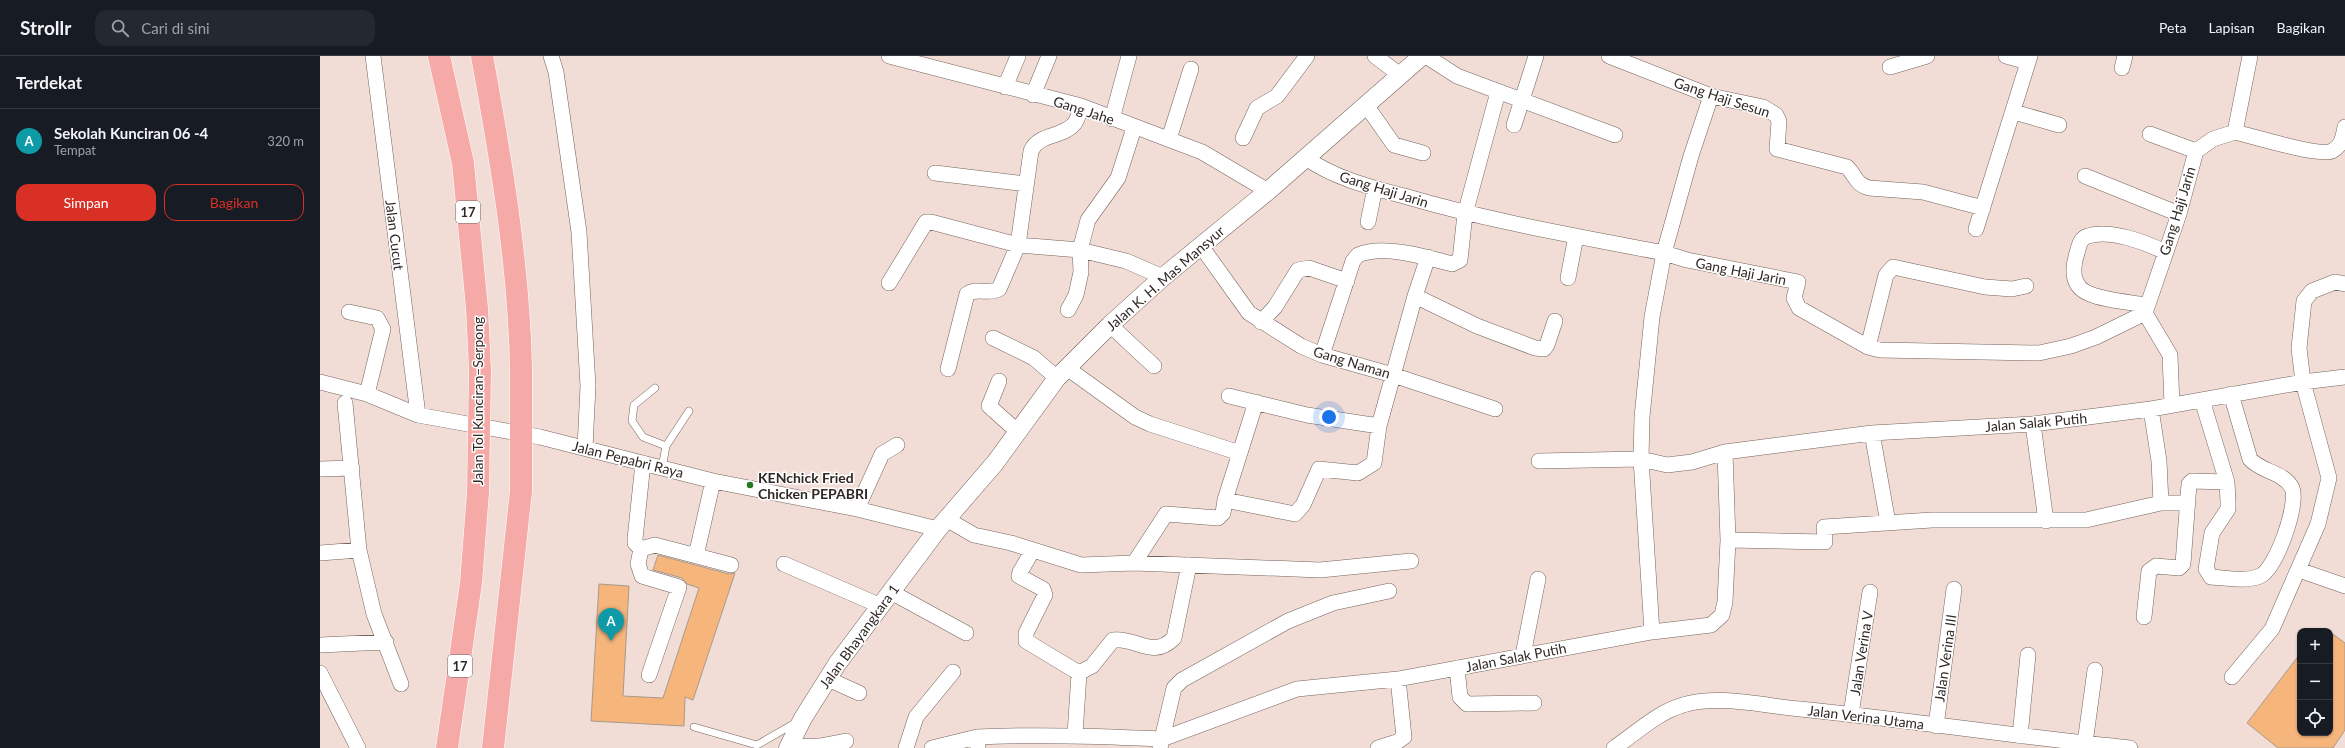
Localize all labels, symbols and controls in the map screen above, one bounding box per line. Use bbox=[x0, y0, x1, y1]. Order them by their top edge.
search box bbox=[95, 10, 375, 46]
text: Strollr bbox=[20, 16, 71, 39]
icon: search bbox=[109, 17, 131, 39]
text: Cari di sini bbox=[141, 19, 210, 37]
text: Peta bbox=[2159, 19, 2186, 36]
text: Lapisan bbox=[2208, 19, 2255, 36]
text: Bagikan bbox=[2277, 19, 2325, 36]
text: Terdekat bbox=[16, 72, 82, 93]
street label: Gang Haji Sesun bbox=[1672, 73, 1772, 121]
street label: Gang Jahe bbox=[1051, 92, 1117, 128]
text: Sekolah Kunciran 06 -4 bbox=[54, 124, 208, 142]
text: A bbox=[24, 133, 34, 149]
text: 320 m bbox=[267, 133, 304, 149]
text: Tempat bbox=[54, 142, 96, 158]
street label: Gang Haji Jarin bbox=[2155, 165, 2199, 257]
street label: Gang Haji Jarin bbox=[1338, 167, 1430, 211]
button: Simpan bbox=[16, 184, 156, 221]
button: Bagikan bbox=[164, 184, 304, 221]
street label: Jalan Cucut bbox=[382, 199, 408, 271]
road number: 17 bbox=[456, 201, 480, 223]
street label: Jalan K. H. Mas Mansyur bbox=[1102, 222, 1228, 334]
street label: Gang Haji Jarin bbox=[1694, 254, 1788, 288]
street label: Jalan Tol Kunciran–Serpong bbox=[469, 317, 486, 485]
street label: Gang Naman bbox=[1311, 342, 1393, 382]
your location bbox=[1319, 407, 1339, 427]
street label: Jalan Salak Putih bbox=[1984, 409, 2088, 435]
street label: Jalan Pepabri Raya bbox=[571, 437, 685, 481]
place label: KENchick Fried Chicken PEPABRI bbox=[758, 469, 868, 502]
marker: KENchick Fried Chicken PEPABRI bbox=[745, 480, 755, 490]
street label: Jalan Bhayangkara 1 bbox=[816, 581, 902, 691]
pin: A bbox=[598, 608, 624, 641]
street label: Jalan Verina V bbox=[1846, 609, 1876, 696]
street label: Jalan Verina III bbox=[1930, 613, 1960, 703]
map controls bbox=[2297, 628, 2333, 736]
button: + bbox=[2297, 628, 2333, 664]
street label: Jalan Salak Putih bbox=[1464, 639, 1568, 675]
road number: 17 bbox=[448, 655, 472, 677]
button: − bbox=[2297, 664, 2333, 700]
button: locate bbox=[2297, 700, 2333, 736]
street label: Jalan Verina Utama bbox=[1807, 701, 1925, 733]

